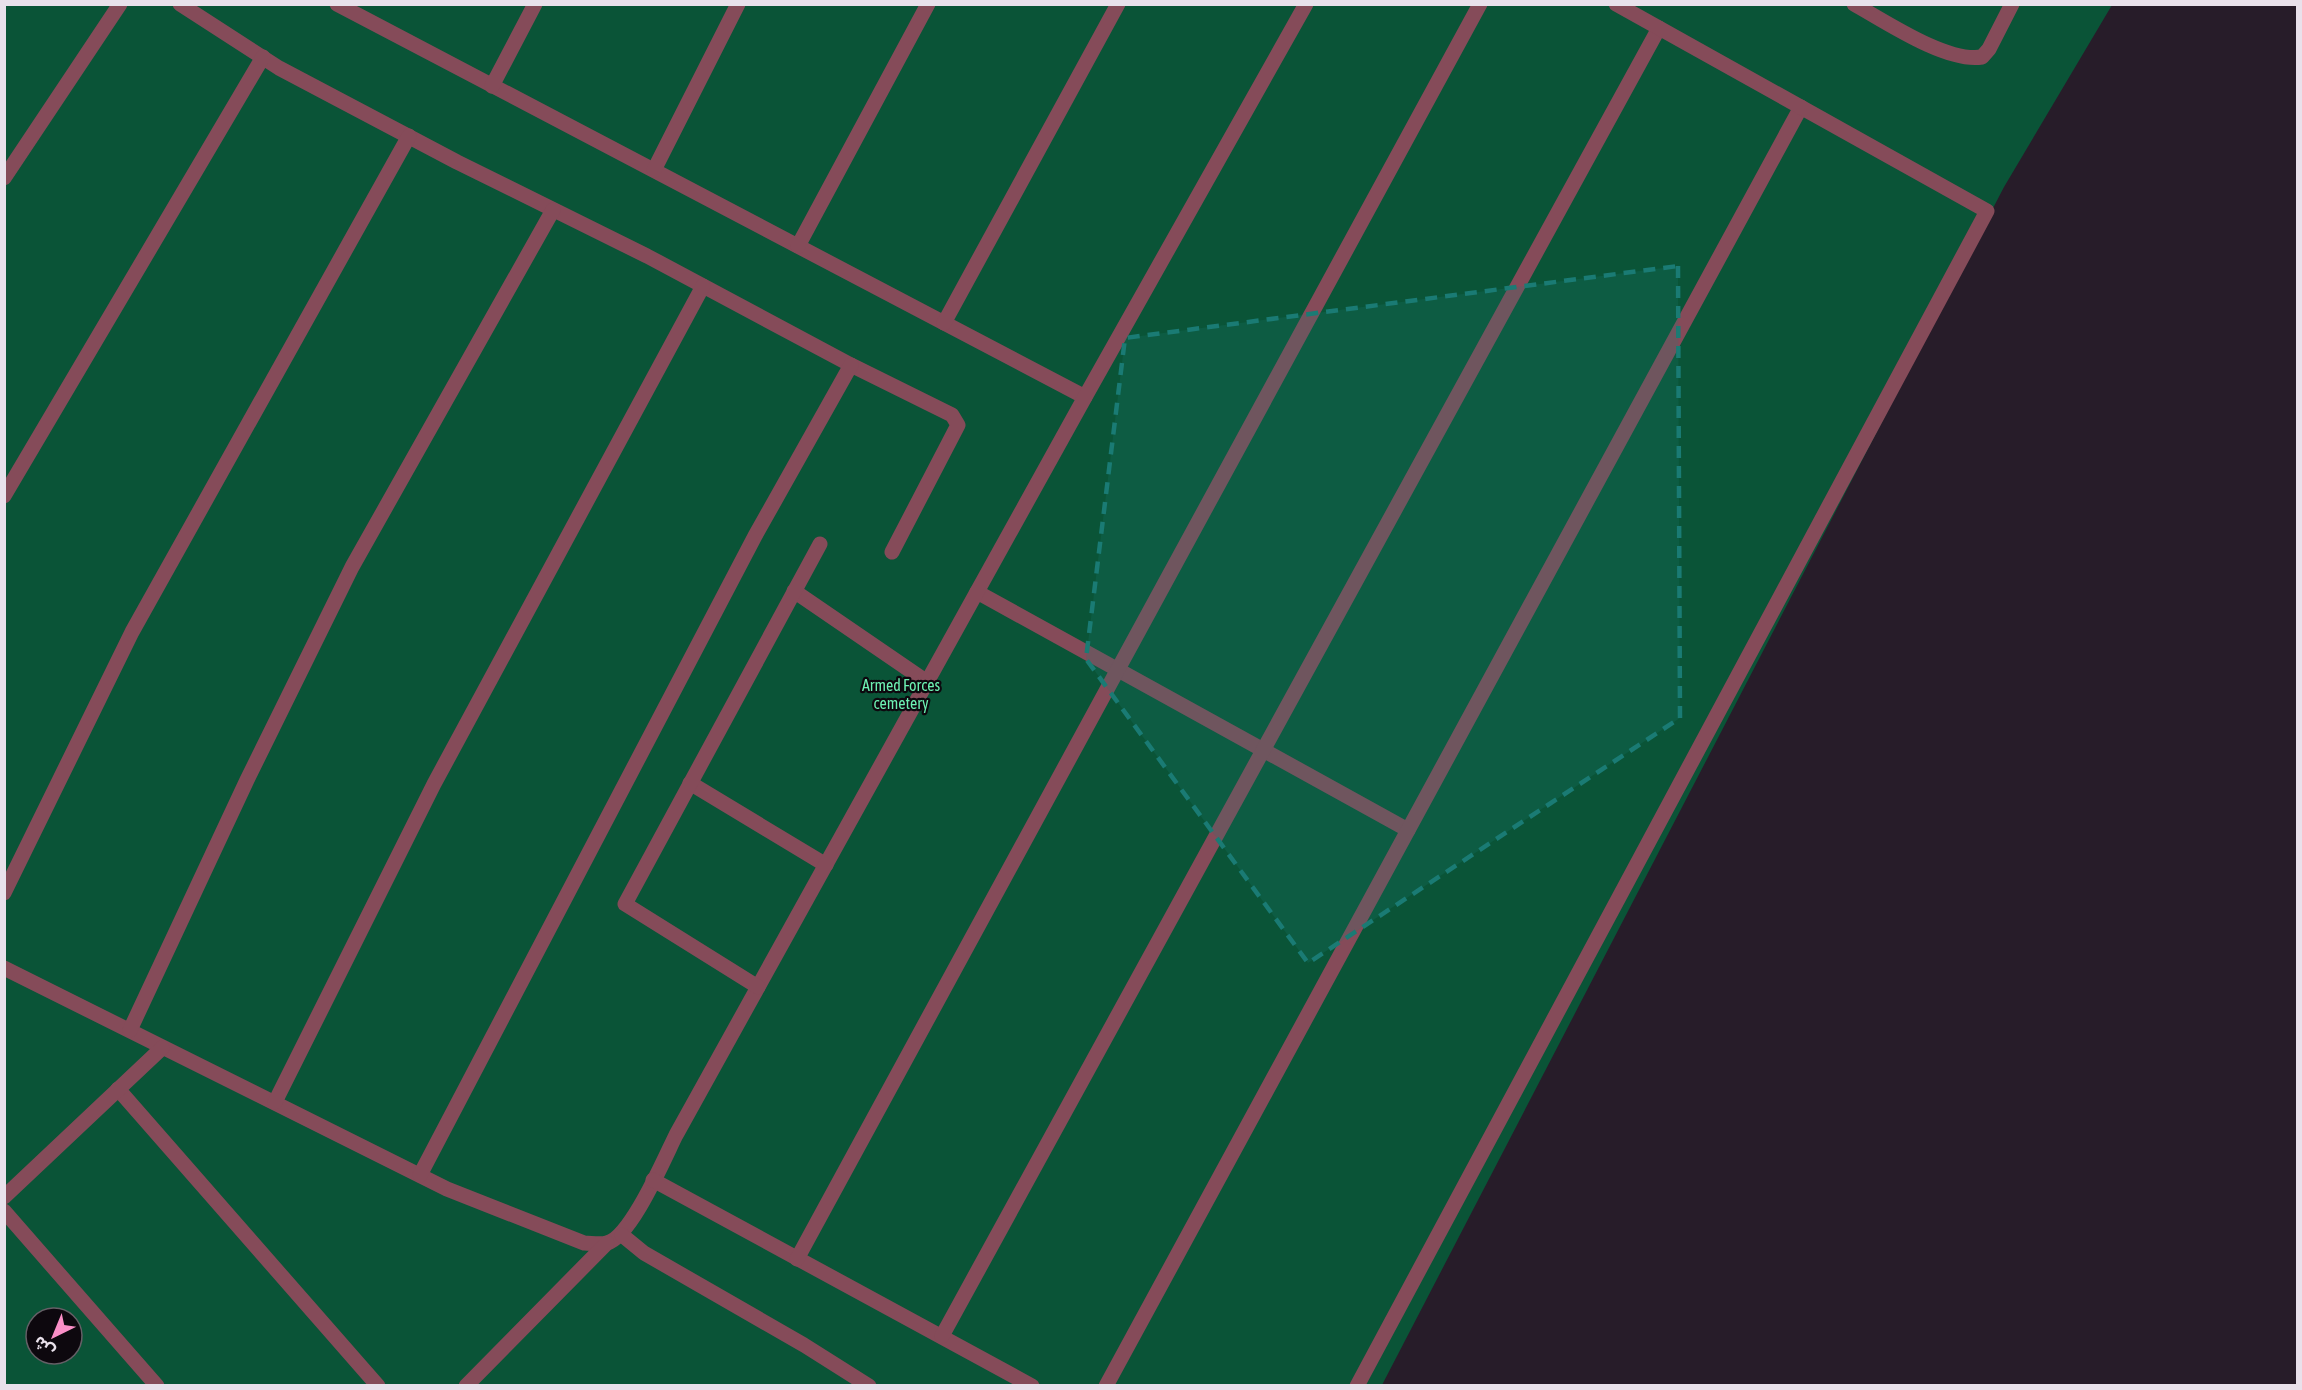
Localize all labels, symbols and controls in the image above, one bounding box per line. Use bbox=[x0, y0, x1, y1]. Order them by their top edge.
park label: Armed Forces cemetery bbox=[862, 676, 940, 713]
north arrow bbox=[24, 1306, 84, 1366]
text: ش bbox=[30, 1332, 59, 1361]

